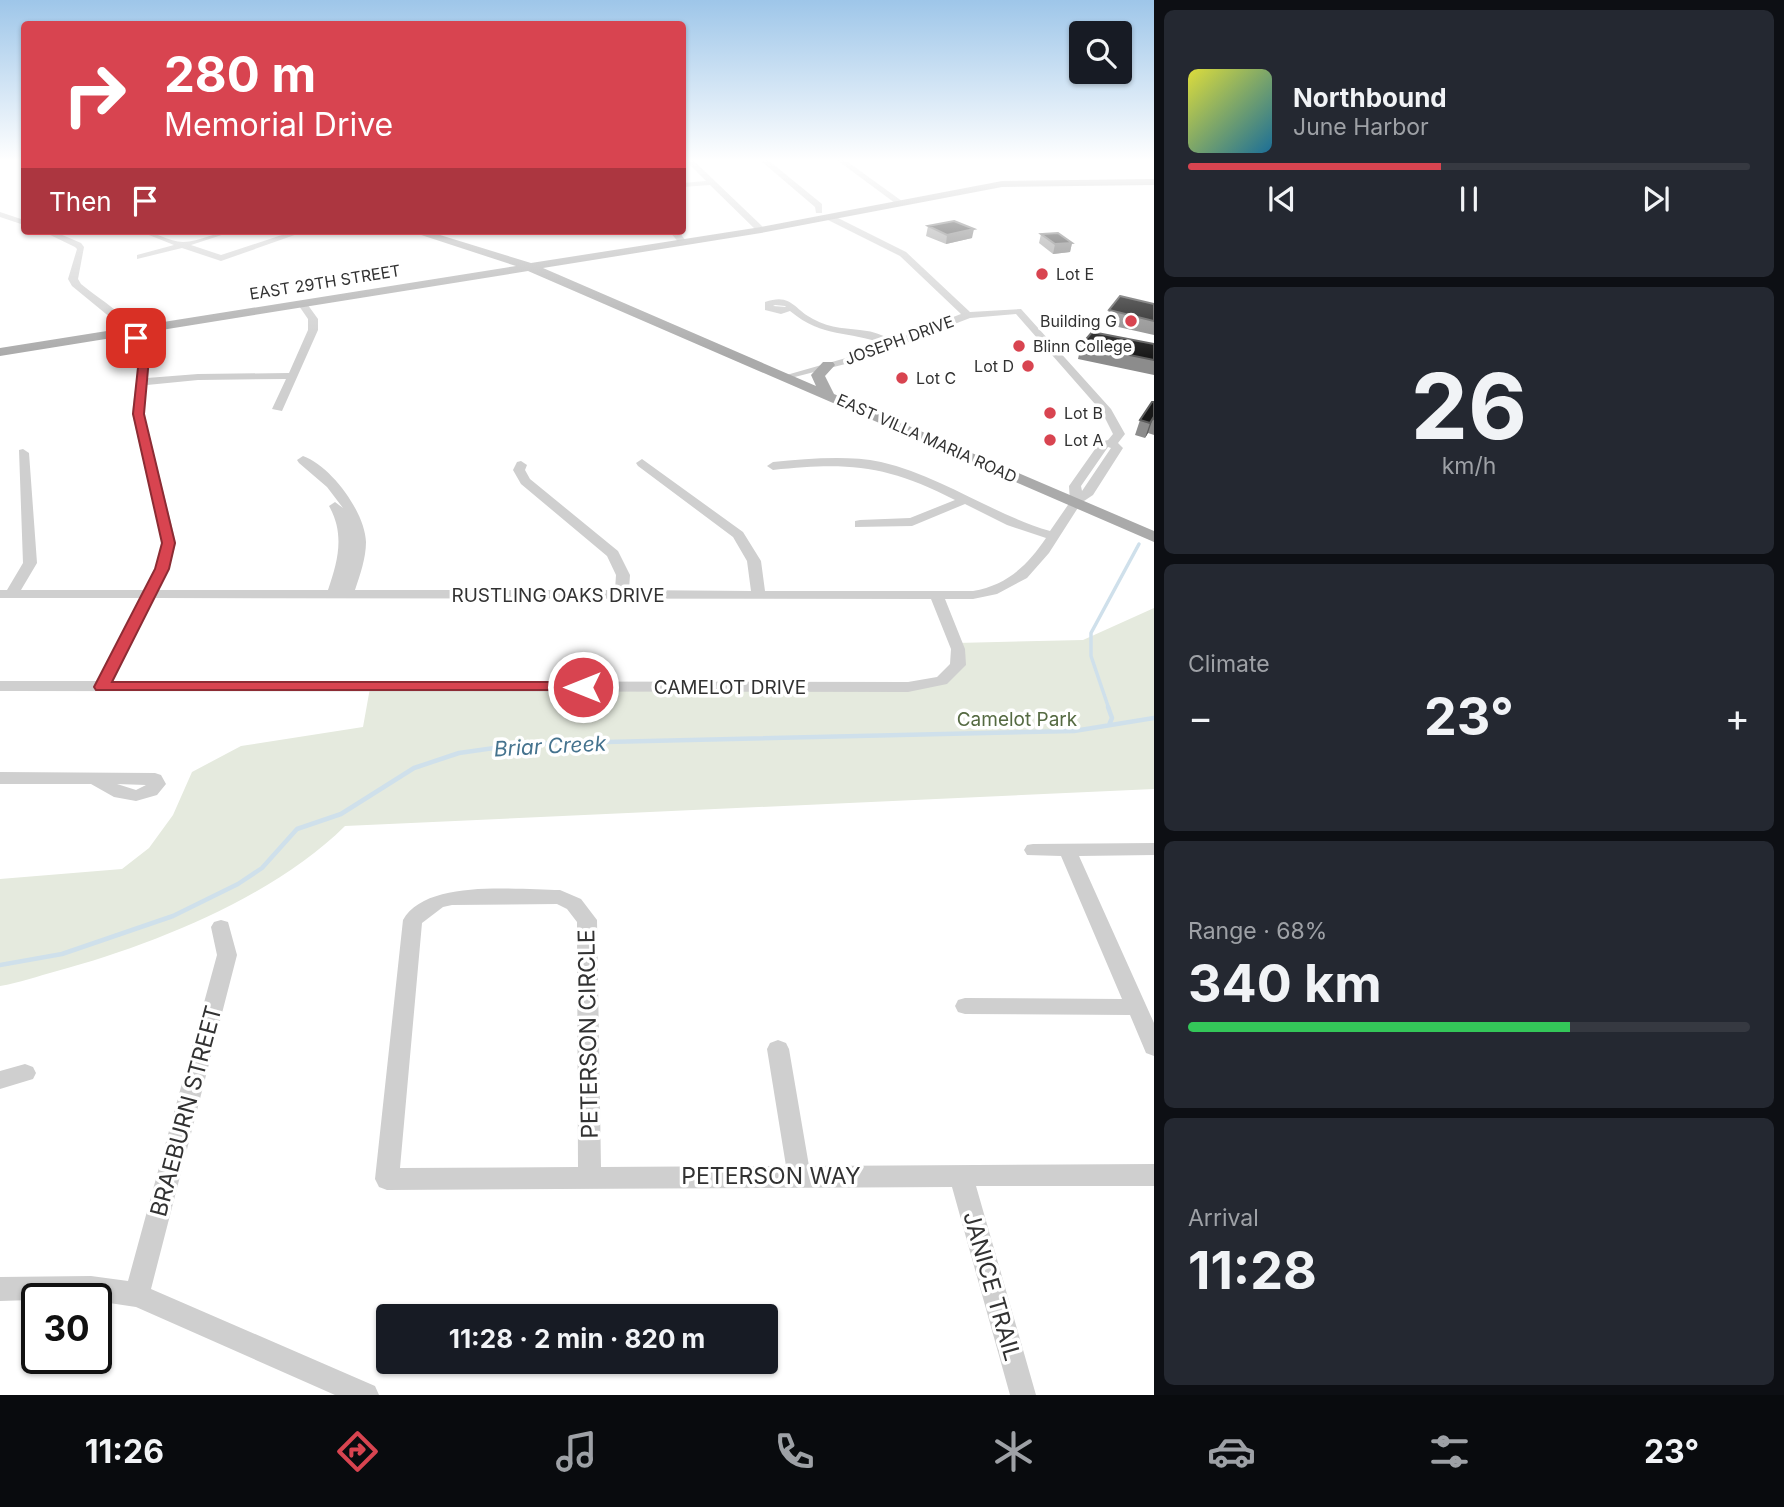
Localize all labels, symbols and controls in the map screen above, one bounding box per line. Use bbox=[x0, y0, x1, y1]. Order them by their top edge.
map controls bbox=[1069, 21, 1132, 84]
button: search bbox=[1069, 21, 1132, 84]
text: 280 m bbox=[164, 45, 316, 104]
icon: right bbox=[49, 49, 140, 140]
text: Northbound bbox=[1293, 82, 1447, 113]
text: Memorial Drive bbox=[164, 105, 393, 144]
text: June Harbor bbox=[1293, 113, 1429, 141]
icon: previous bbox=[1263, 180, 1301, 218]
icon: pause bbox=[1450, 180, 1488, 218]
icon: next bbox=[1637, 180, 1675, 218]
icon: arrive bbox=[126, 182, 164, 220]
text: Then bbox=[49, 186, 112, 217]
street label: EAST 29TH STREET bbox=[248, 260, 402, 304]
place label: Lot E bbox=[1056, 264, 1094, 284]
marker: Lot E bbox=[1034, 266, 1050, 282]
pin bbox=[106, 308, 166, 368]
street label: JOSEPH DRIVE bbox=[842, 311, 956, 369]
place label: Building G bbox=[1040, 311, 1117, 331]
marker: Building G bbox=[1123, 313, 1139, 329]
icon: arrive bbox=[117, 319, 155, 357]
place label: Blinn College bbox=[1033, 336, 1132, 356]
marker: Blinn College bbox=[1011, 338, 1027, 354]
text: 26 bbox=[1411, 351, 1527, 461]
place label: Lot D bbox=[974, 356, 1014, 376]
marker: Lot D bbox=[1020, 358, 1036, 374]
place label: Lot C bbox=[916, 368, 956, 388]
marker: Lot C bbox=[894, 370, 910, 386]
street label: EAST VILLA MARIA ROAD bbox=[834, 389, 1020, 487]
place label: Lot B bbox=[1064, 403, 1103, 423]
marker: Lot B bbox=[1042, 405, 1058, 421]
place label: Lot A bbox=[1064, 430, 1103, 450]
marker: Lot A bbox=[1042, 432, 1058, 448]
text: km/h bbox=[1442, 452, 1496, 480]
street label: RUSTLING OAKS DRIVE bbox=[451, 584, 665, 607]
position arrow bbox=[546, 650, 620, 724]
text: Climate bbox=[1188, 650, 1270, 678]
street label: CAMELOT DRIVE bbox=[654, 676, 806, 699]
text: 23° bbox=[1424, 685, 1514, 748]
text: − bbox=[1188, 694, 1213, 740]
text: + bbox=[1725, 694, 1750, 740]
park label: Camelot Park bbox=[957, 708, 1078, 731]
water label: Briar Creek bbox=[493, 731, 607, 761]
text: Range · 68% bbox=[1188, 917, 1327, 945]
street label: PETERSON CIRCLE bbox=[572, 929, 604, 1139]
text: 340 km bbox=[1188, 952, 1382, 1015]
street label: BRAEBURN STREET bbox=[144, 1002, 228, 1220]
street label: PETERSON WAY bbox=[681, 1162, 861, 1190]
text: Arrival bbox=[1188, 1204, 1259, 1232]
street label: JANICE TRAIL bbox=[957, 1208, 1027, 1364]
text: 11:28 bbox=[1188, 1239, 1317, 1302]
speed limit sign: 30 bbox=[21, 1283, 112, 1374]
text: 11:28 · 2 min · 820 m bbox=[449, 1323, 705, 1354]
icon: directions bbox=[333, 1427, 382, 1476]
icon: music bbox=[552, 1427, 601, 1476]
icon: phone bbox=[770, 1427, 819, 1476]
icon: climate bbox=[989, 1427, 1038, 1476]
icon: car bbox=[1207, 1427, 1256, 1476]
icon: filters bbox=[1425, 1427, 1474, 1476]
text: 11:26 bbox=[85, 1432, 164, 1471]
text: 23° bbox=[1644, 1432, 1699, 1471]

